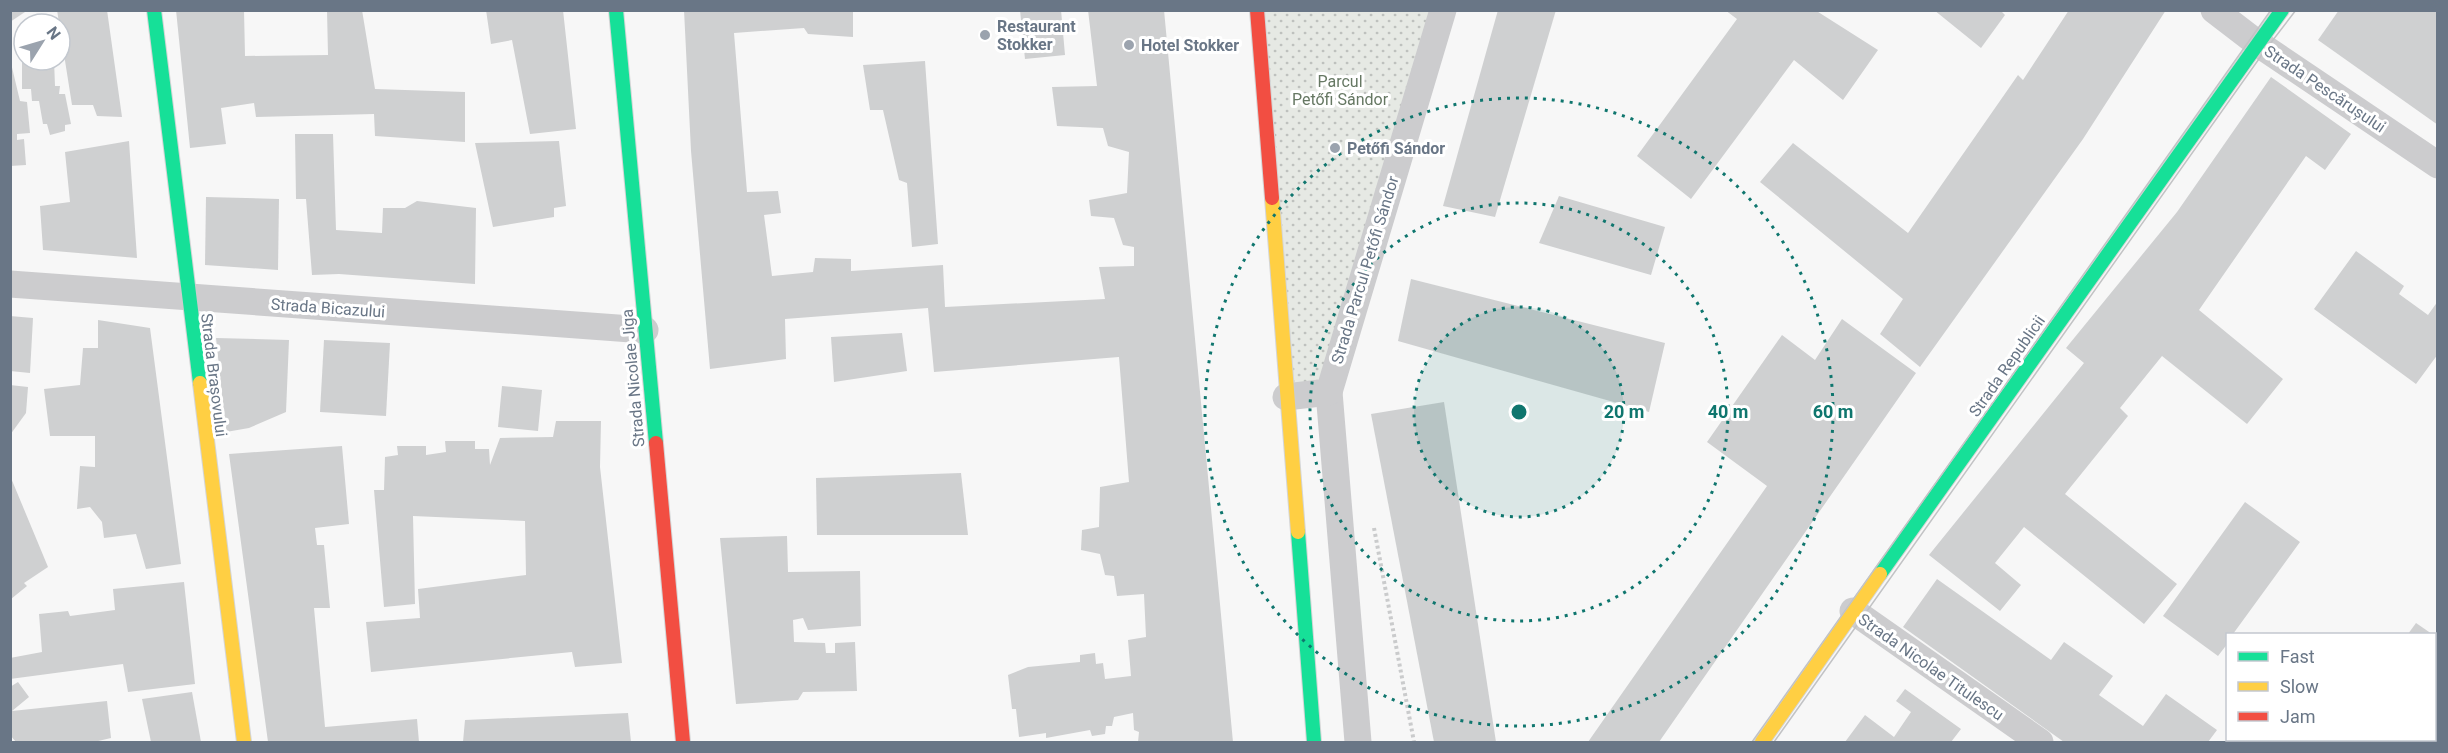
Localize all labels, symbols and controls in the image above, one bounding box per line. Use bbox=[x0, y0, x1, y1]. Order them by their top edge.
north arrow bbox=[12, 12, 72, 72]
place label: Restaurant Stokker bbox=[997, 17, 1076, 54]
text: N bbox=[43, 23, 65, 44]
marker: Restaurant Stokker bbox=[978, 28, 992, 42]
place label: Hotel Stokker bbox=[1141, 36, 1239, 55]
marker: Hotel Stokker bbox=[1122, 38, 1136, 52]
street label: Strada Pescărușului bbox=[2260, 41, 2389, 137]
park label: Parcul Petőfi Sándor bbox=[1292, 72, 1389, 109]
place label: Petőfi Sándor bbox=[1347, 139, 1445, 158]
marker: Petőfi Sándor bbox=[1328, 141, 1342, 155]
street label: Strada Parcul Petőfi Sándor bbox=[1327, 173, 1403, 366]
street label: Strada Bicazului bbox=[270, 295, 386, 321]
street label: Strada Nicolae Jiga bbox=[618, 308, 648, 448]
street label: Strada Brașovului bbox=[196, 312, 231, 438]
street label: Strada Republicii bbox=[1965, 312, 2049, 420]
text: 20 m bbox=[1604, 401, 1644, 422]
text: 40 m bbox=[1708, 401, 1748, 422]
text: 60 m bbox=[1813, 401, 1853, 422]
centre of rings bbox=[1509, 402, 1529, 422]
street label: Strada Nicolae Titulescu bbox=[1855, 610, 2007, 724]
legend bbox=[2226, 633, 2436, 741]
text: Fast bbox=[2280, 646, 2315, 667]
text: Slow bbox=[2280, 676, 2319, 697]
text: Jam bbox=[2280, 706, 2316, 727]

